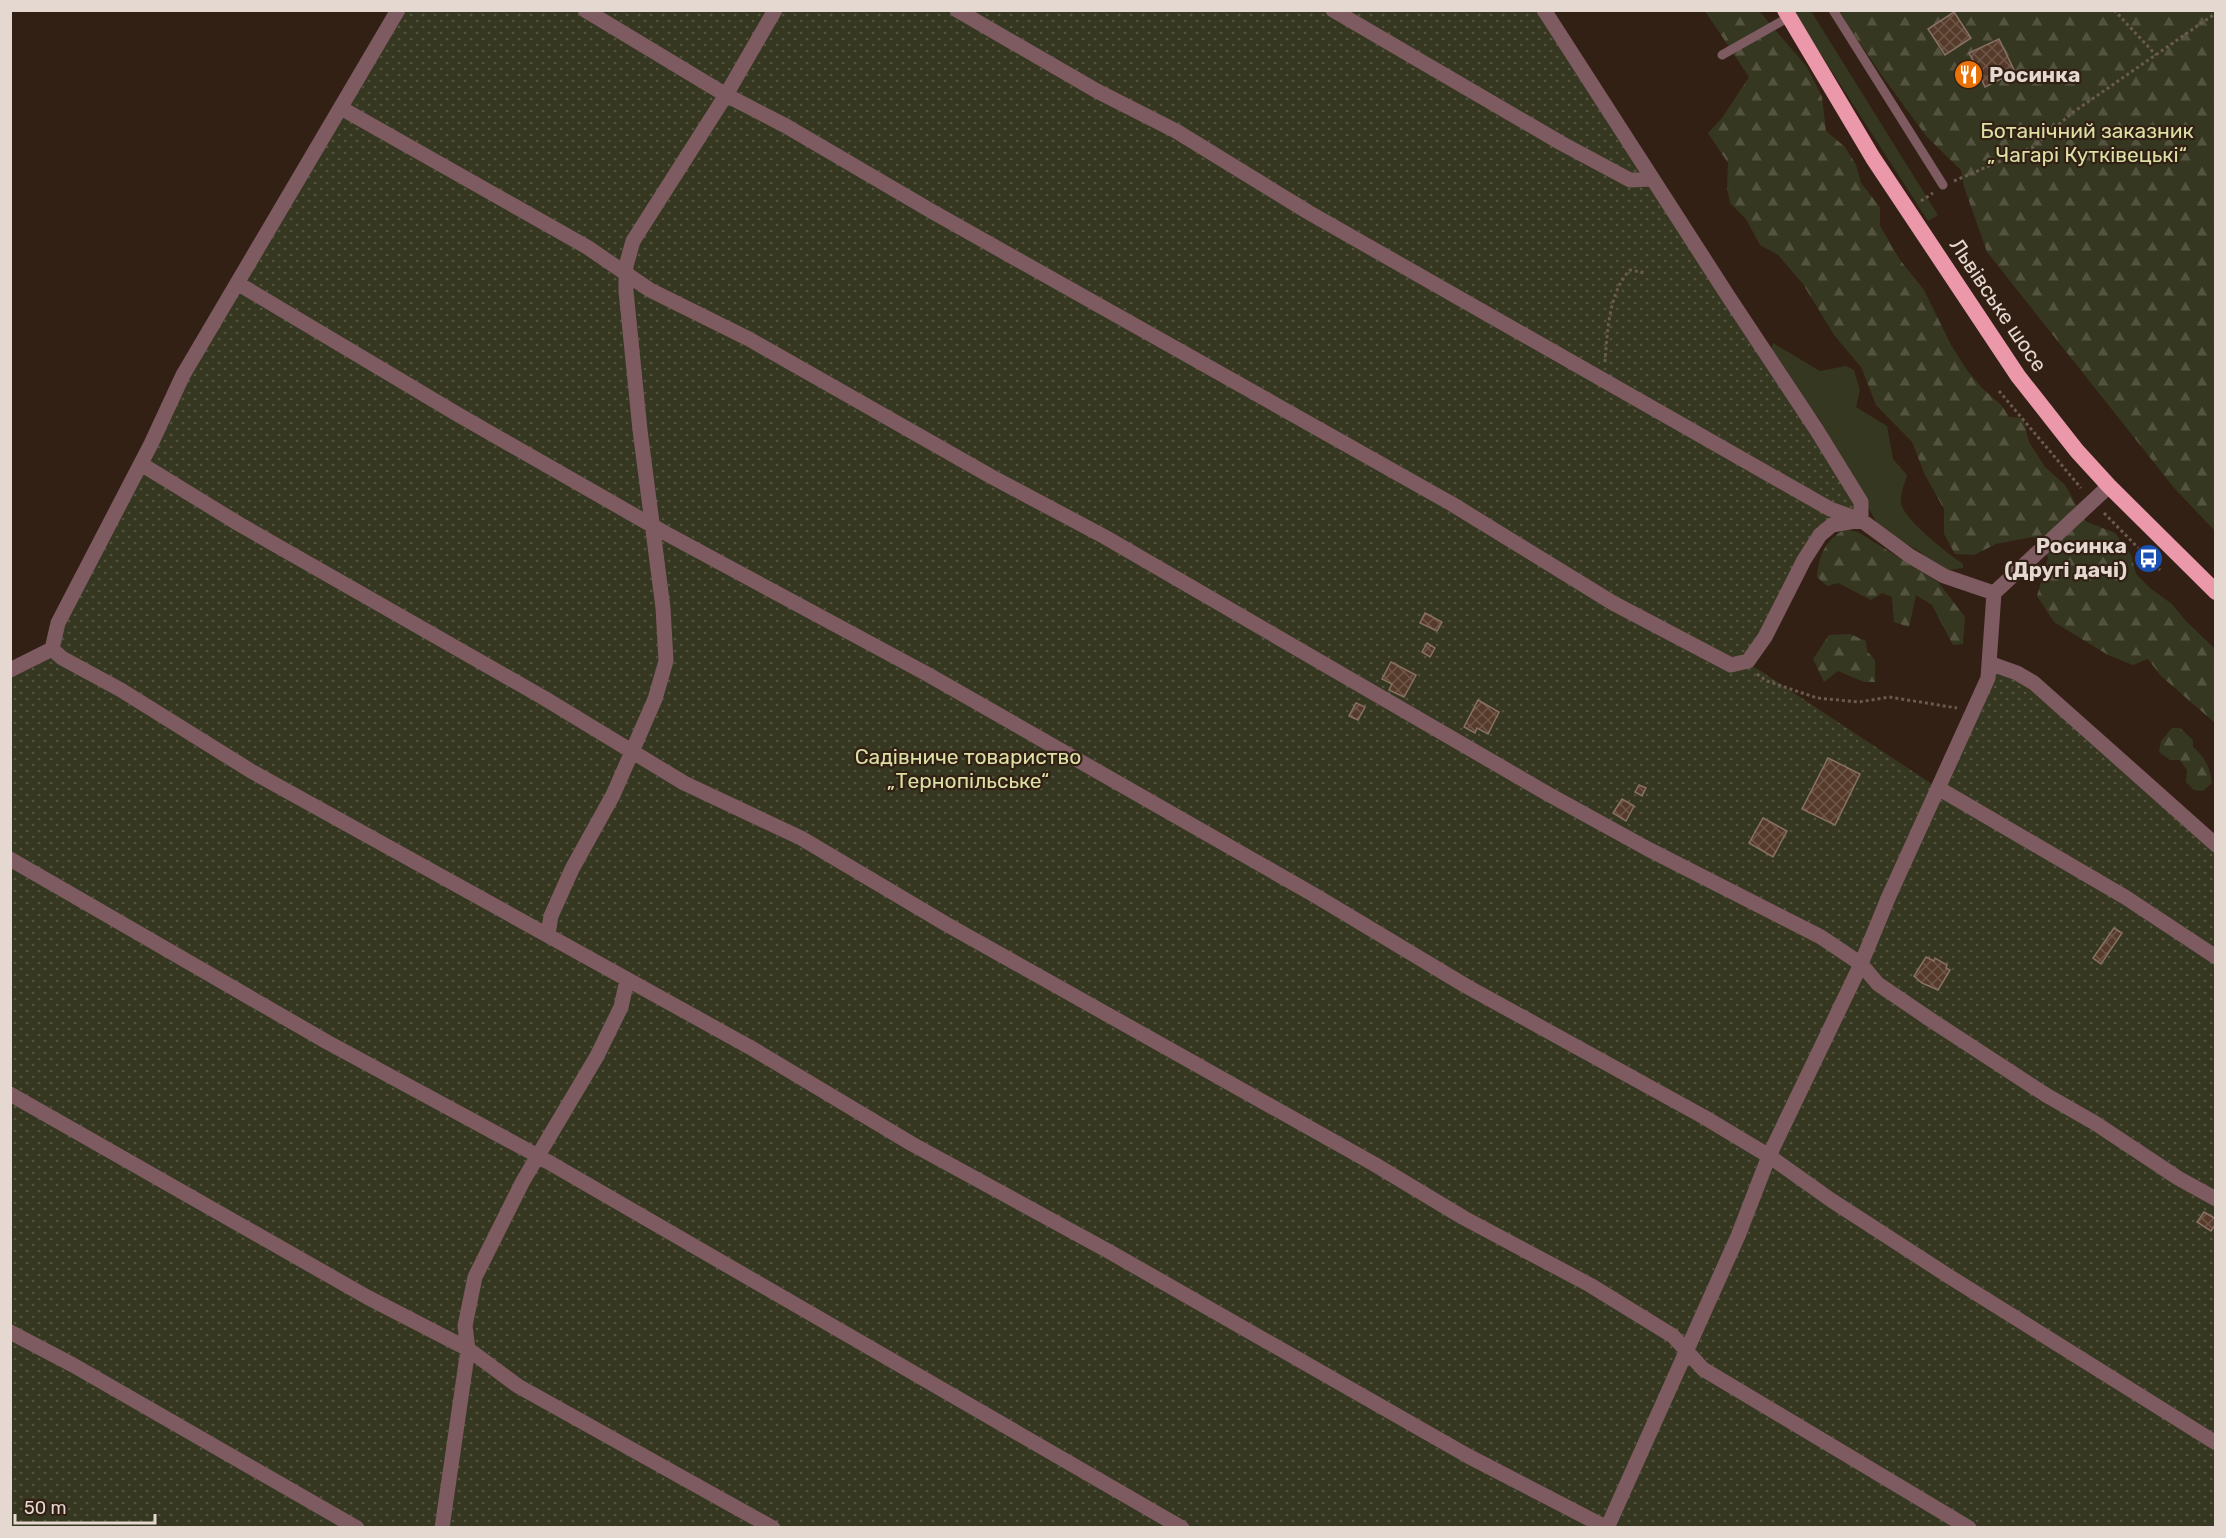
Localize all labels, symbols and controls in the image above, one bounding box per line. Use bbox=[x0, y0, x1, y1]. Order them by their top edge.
restaurant icon: Росинка bbox=[1952, 59, 1984, 91]
place label: Росинка bbox=[1989, 62, 2080, 87]
park label: Ботанічний заказник „Чагарі Кутківецькі“ bbox=[1980, 118, 2194, 167]
street label: Львівське шосе bbox=[1945, 233, 2052, 376]
place label: Росинка (Другі дачі) bbox=[2004, 533, 2127, 582]
bus stop icon: Росинка (Другі дачі) bbox=[2132, 542, 2164, 574]
park label: Садівниче товариство „Тернопільське“ bbox=[855, 744, 1081, 793]
scale bar bbox=[15, 1487, 154, 1525]
text: 50 m bbox=[24, 1497, 67, 1519]

